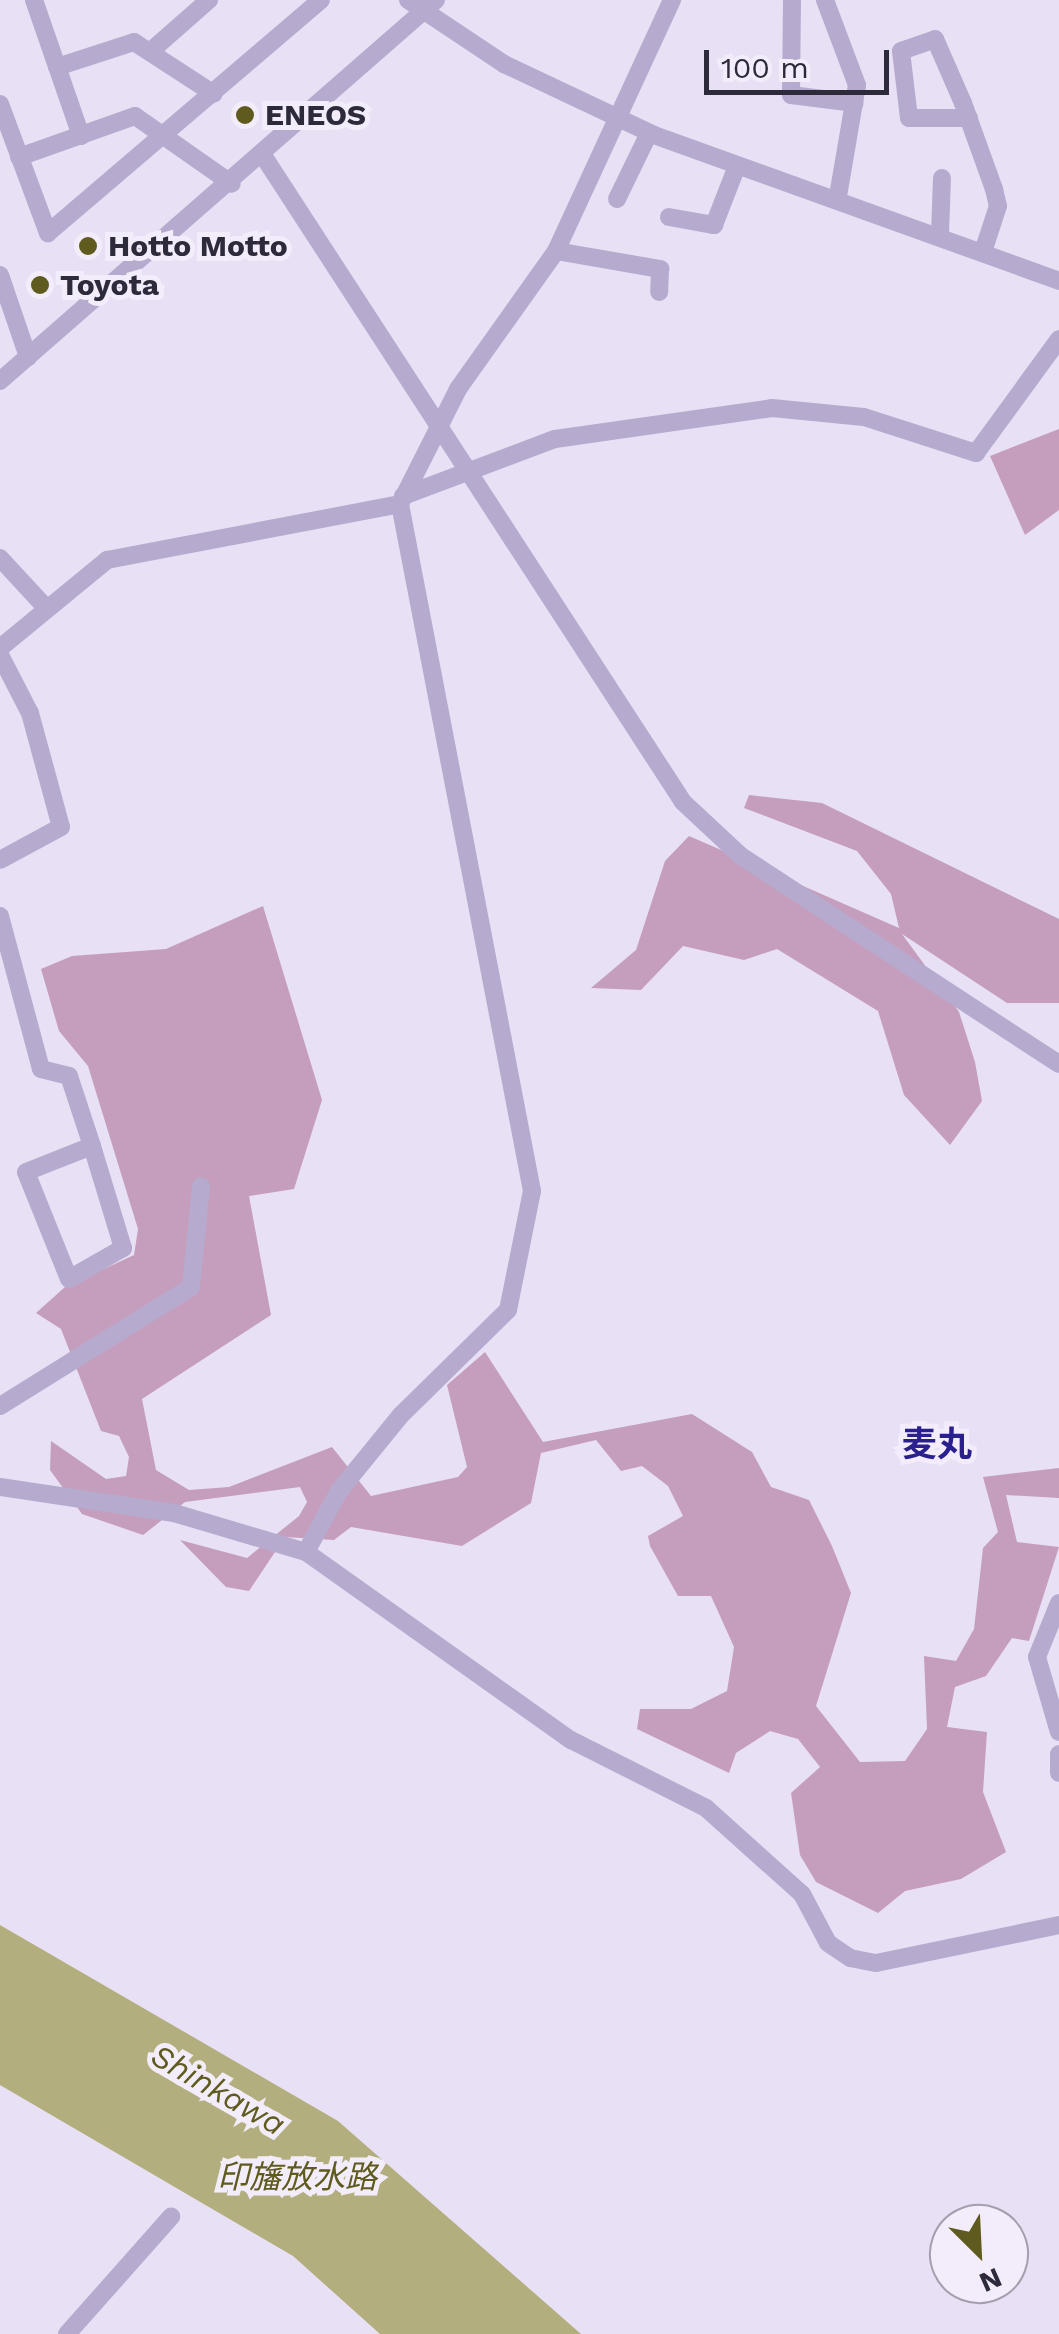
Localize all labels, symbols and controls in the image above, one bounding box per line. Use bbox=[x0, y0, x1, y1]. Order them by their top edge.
scale bar bbox=[709, 30, 894, 92]
text: 100 m bbox=[721, 50, 809, 85]
place label: ENEOS bbox=[265, 97, 366, 133]
marker: ENEOS bbox=[234, 104, 256, 126]
place label: Hotto Motto bbox=[108, 228, 288, 264]
marker: Hotto Motto bbox=[77, 235, 99, 257]
place label: Toyota bbox=[60, 267, 159, 303]
marker: Toyota bbox=[29, 274, 51, 296]
district label: 麦丸 bbox=[902, 1423, 972, 1465]
water label: Shinkawa bbox=[144, 2036, 292, 2144]
water label: 印旛放水路 bbox=[217, 2158, 377, 2196]
north arrow bbox=[929, 2204, 1029, 2304]
text: N bbox=[974, 2261, 1007, 2299]

